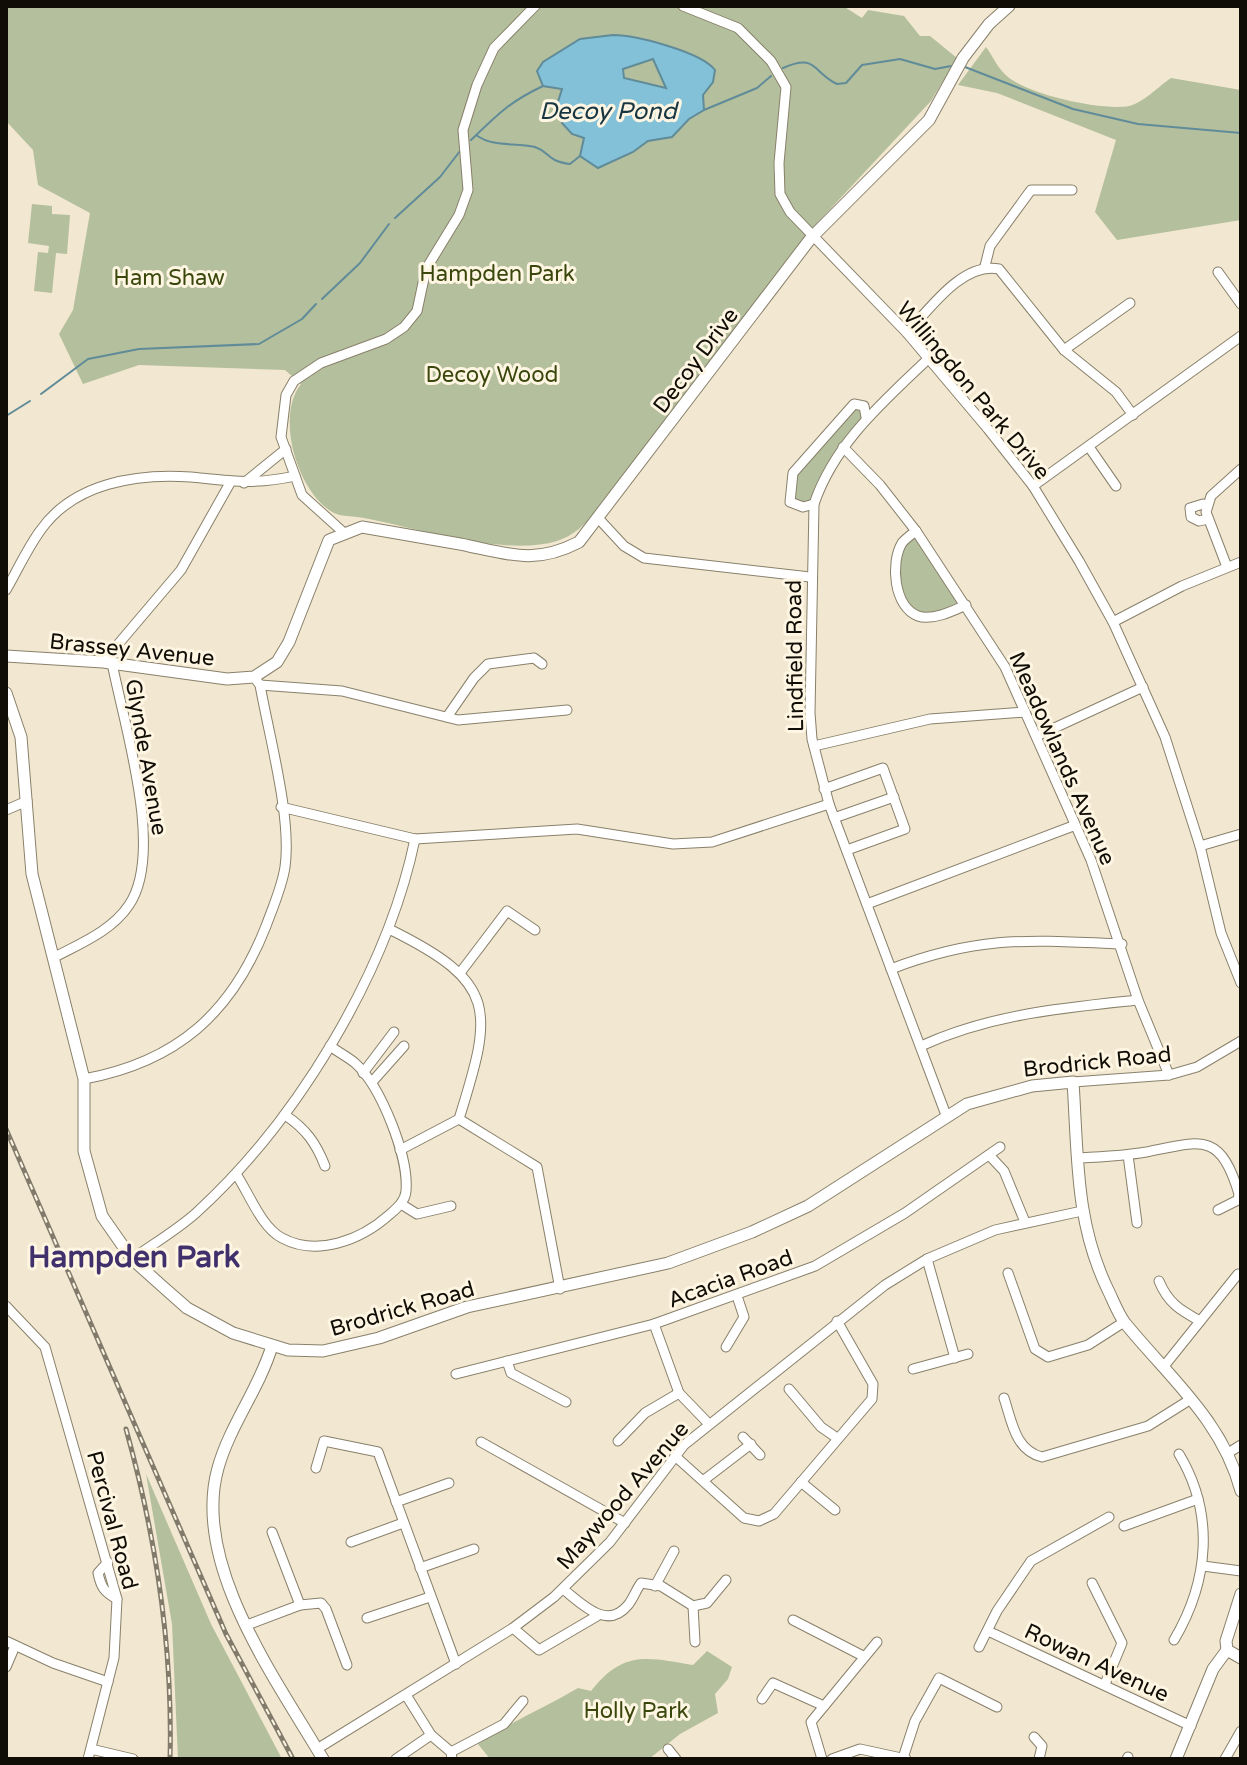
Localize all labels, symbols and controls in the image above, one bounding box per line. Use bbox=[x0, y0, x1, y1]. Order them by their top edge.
water label: Decoy Pond bbox=[539, 97, 680, 126]
park label: Hampden Park bbox=[419, 261, 575, 287]
park label: Ham Shaw bbox=[113, 265, 225, 291]
street label: Willingdon Park Drive bbox=[891, 296, 1055, 485]
street label: Decoy Drive bbox=[648, 303, 744, 418]
park label: Decoy Wood bbox=[426, 362, 558, 388]
street label: Lindfield Road bbox=[781, 580, 809, 732]
street label: Brassey Avenue bbox=[48, 628, 216, 672]
street label: Meadowlands Avenue bbox=[1003, 648, 1121, 869]
street label: Glynde Avenue bbox=[119, 677, 173, 837]
street label: Brodrick Road bbox=[1022, 1041, 1173, 1083]
district label: Hampden Park bbox=[28, 1239, 240, 1276]
street label: Acacia Road bbox=[664, 1244, 796, 1314]
street label: Brodrick Road bbox=[327, 1276, 478, 1342]
street label: Maywood Avenue bbox=[551, 1416, 694, 1575]
street label: Percival Road bbox=[81, 1448, 143, 1592]
street label: Rowan Avenue bbox=[1020, 1618, 1173, 1708]
park label: Holly Park bbox=[583, 1698, 689, 1724]

